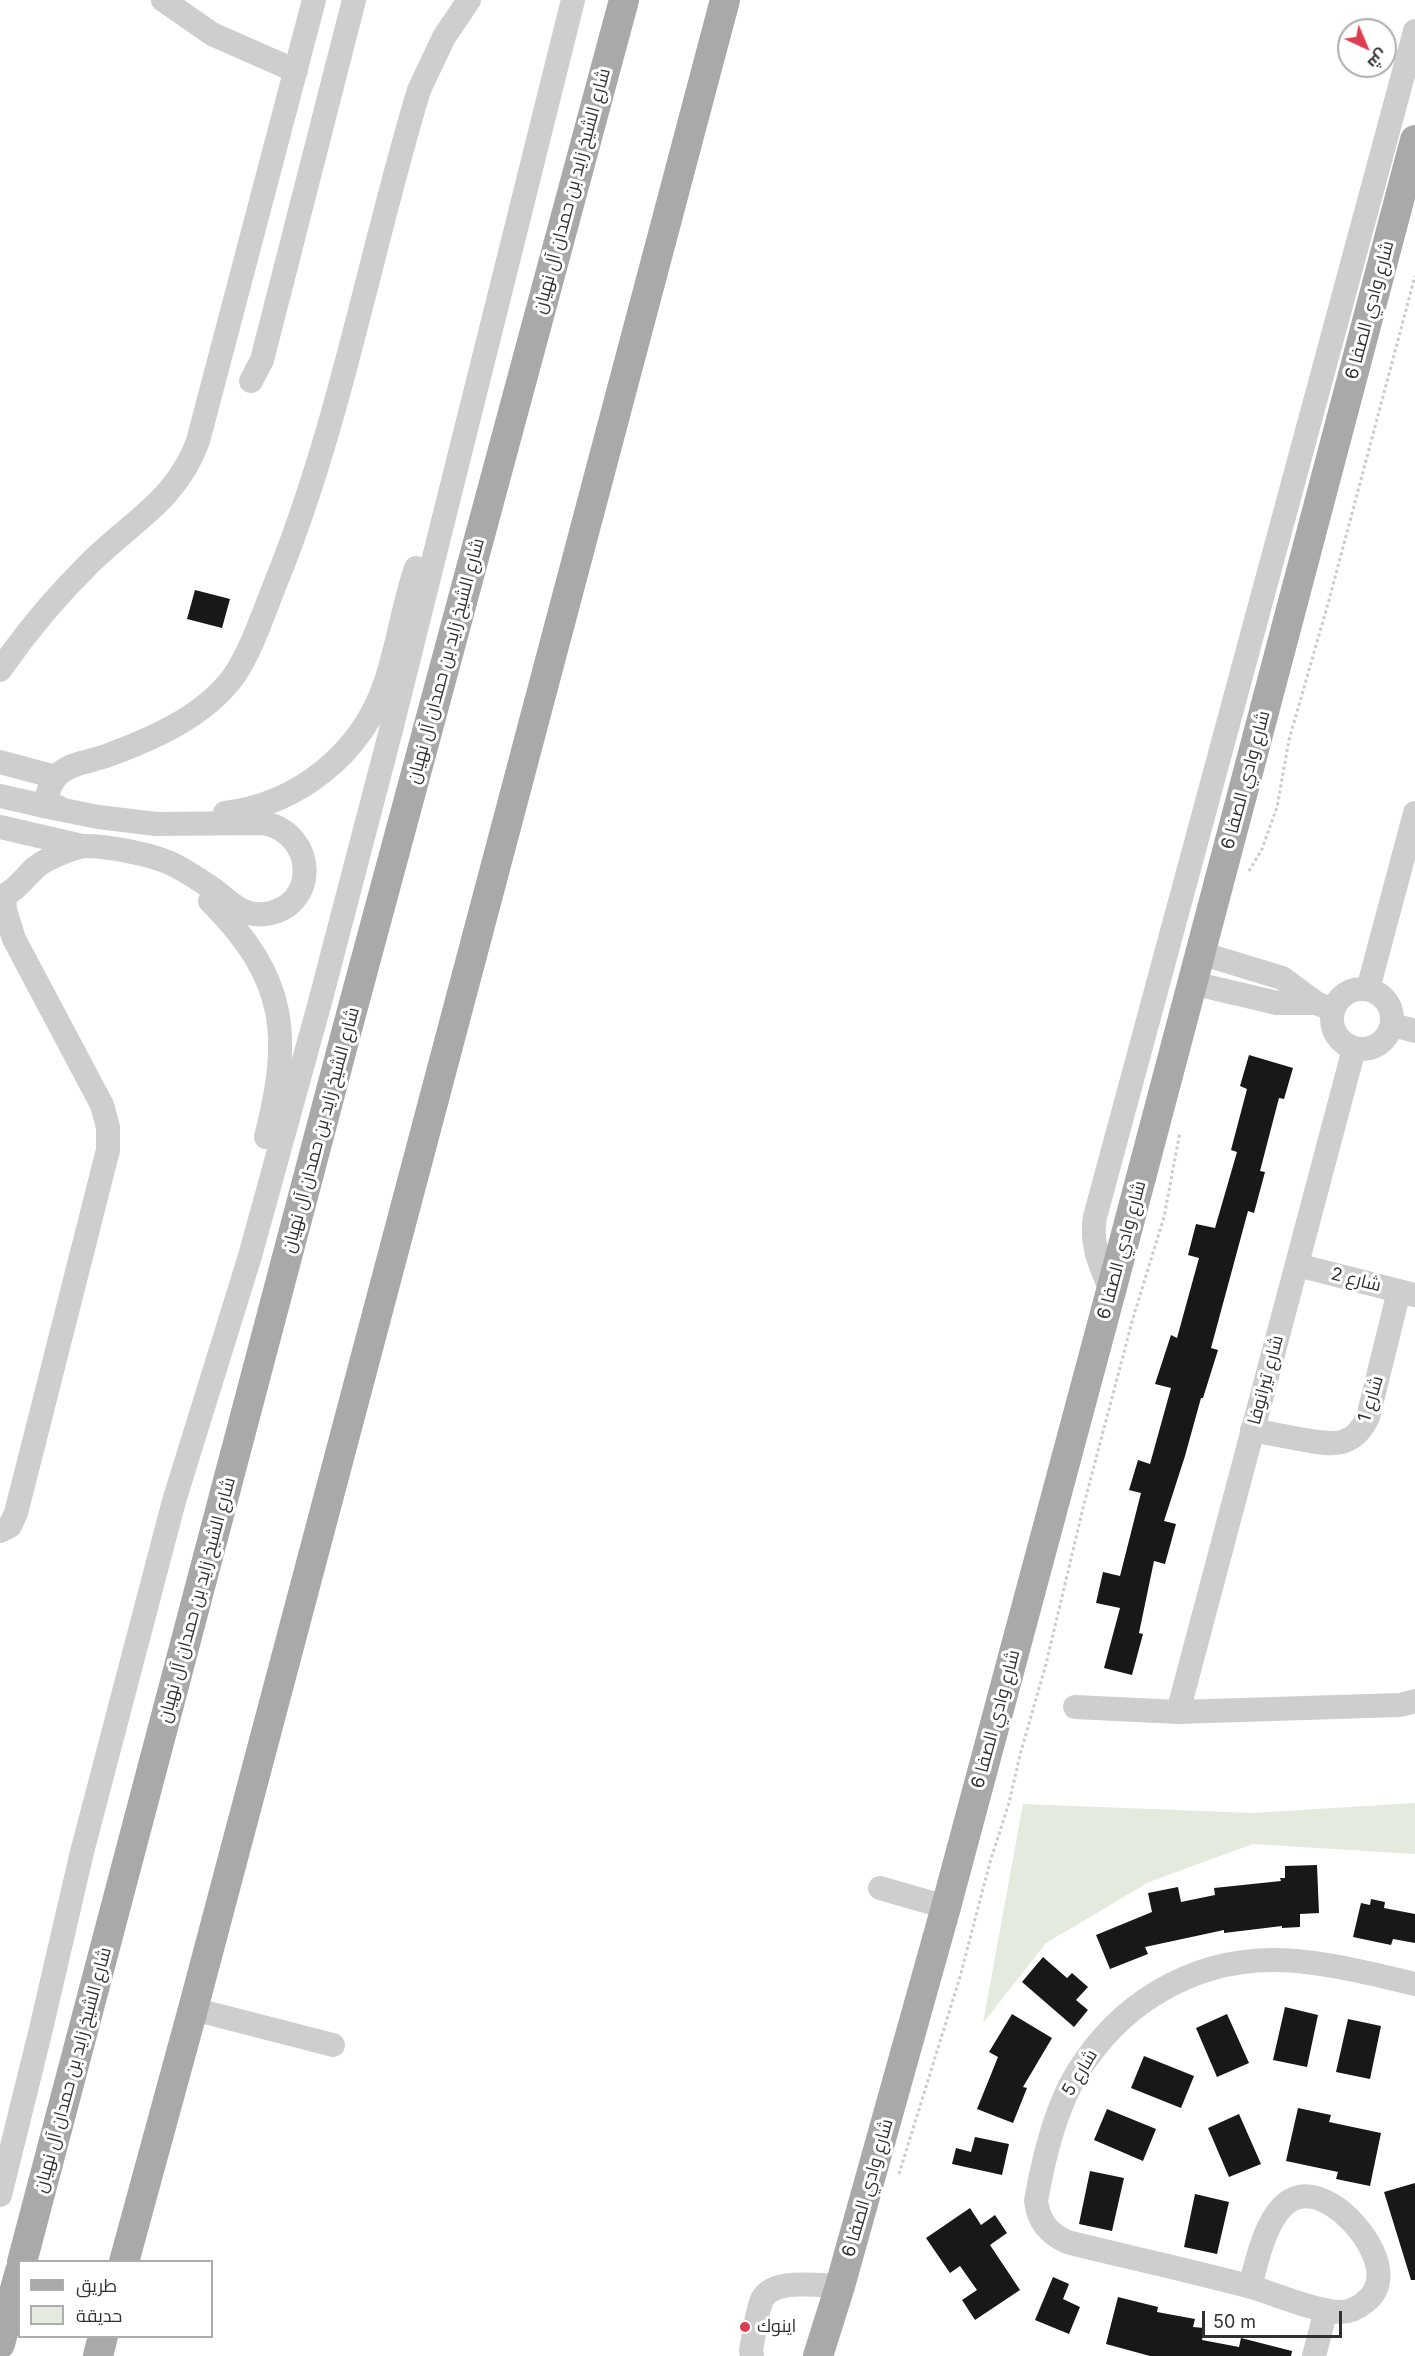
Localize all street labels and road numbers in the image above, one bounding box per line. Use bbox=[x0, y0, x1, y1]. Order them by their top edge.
street label: شارع الشيخ زايد بن حمدان آل نهيان bbox=[529, 66, 615, 316]
street label: شارع وادي الصفا 6 bbox=[1341, 238, 1399, 382]
street label: شارع الشيخ زايد بن حمدان آل نهيان bbox=[403, 536, 489, 786]
street label: شارع وادي الصفا 6 bbox=[1217, 708, 1275, 852]
street label: شارع الشيخ زايد بن حمدان آل نهيان bbox=[278, 1005, 364, 1255]
street label: شارع وادي الصفا 6 bbox=[1093, 1178, 1151, 1322]
street label: شارع 2 bbox=[1329, 1263, 1383, 1297]
street label: شارع تيرانوفا bbox=[1244, 1333, 1288, 1427]
street label: شارع 1 bbox=[1354, 1373, 1388, 1425]
street label: شارع الشيخ زايد بن حمدان آل نهيان bbox=[154, 1475, 240, 1725]
street label: شارع وادي الصفا 6 bbox=[967, 1647, 1025, 1791]
street label: شارع الشيخ زايد بن حمدان آل نهيان bbox=[30, 1945, 116, 2195]
street label: شارع 5 bbox=[1058, 2046, 1102, 2100]
street label: شارع وادي الصفا 6 bbox=[838, 2116, 898, 2260]

